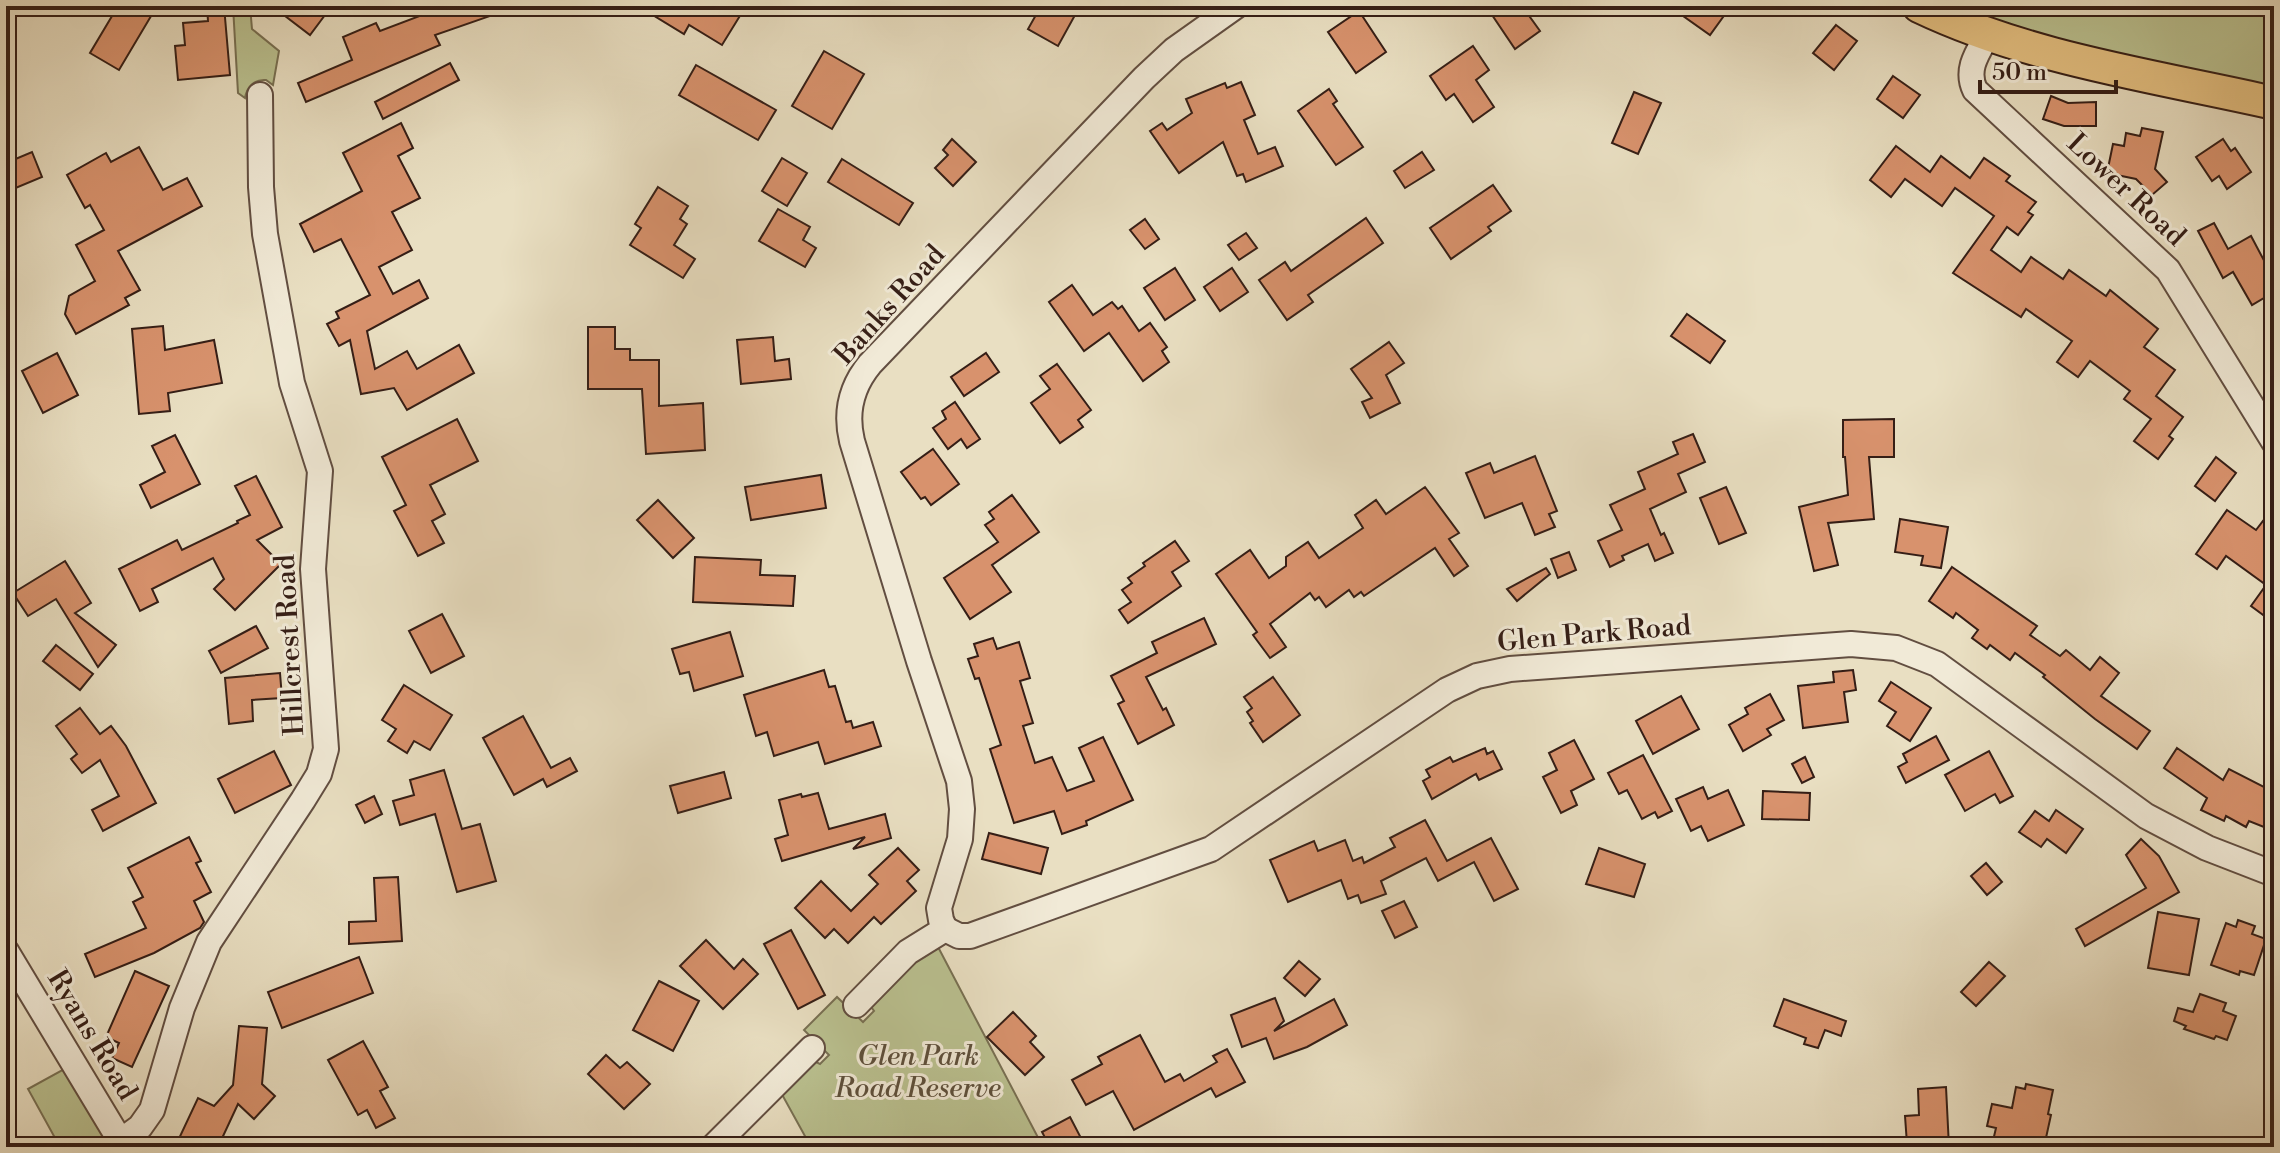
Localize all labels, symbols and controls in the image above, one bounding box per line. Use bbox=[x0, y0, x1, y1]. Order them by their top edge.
scale bar bbox=[1980, 44, 2116, 94]
text: 50 m bbox=[1992, 58, 2047, 88]
street label: Lower Road bbox=[2059, 126, 2193, 254]
street label: Banks Road bbox=[826, 238, 953, 373]
street label: Hillcrest Road bbox=[268, 553, 312, 737]
street label: Glen Park Road bbox=[1496, 608, 1692, 660]
street label: Ryans Road bbox=[39, 963, 145, 1107]
park label: Glen Park Road Reserve bbox=[834, 1039, 1001, 1106]

